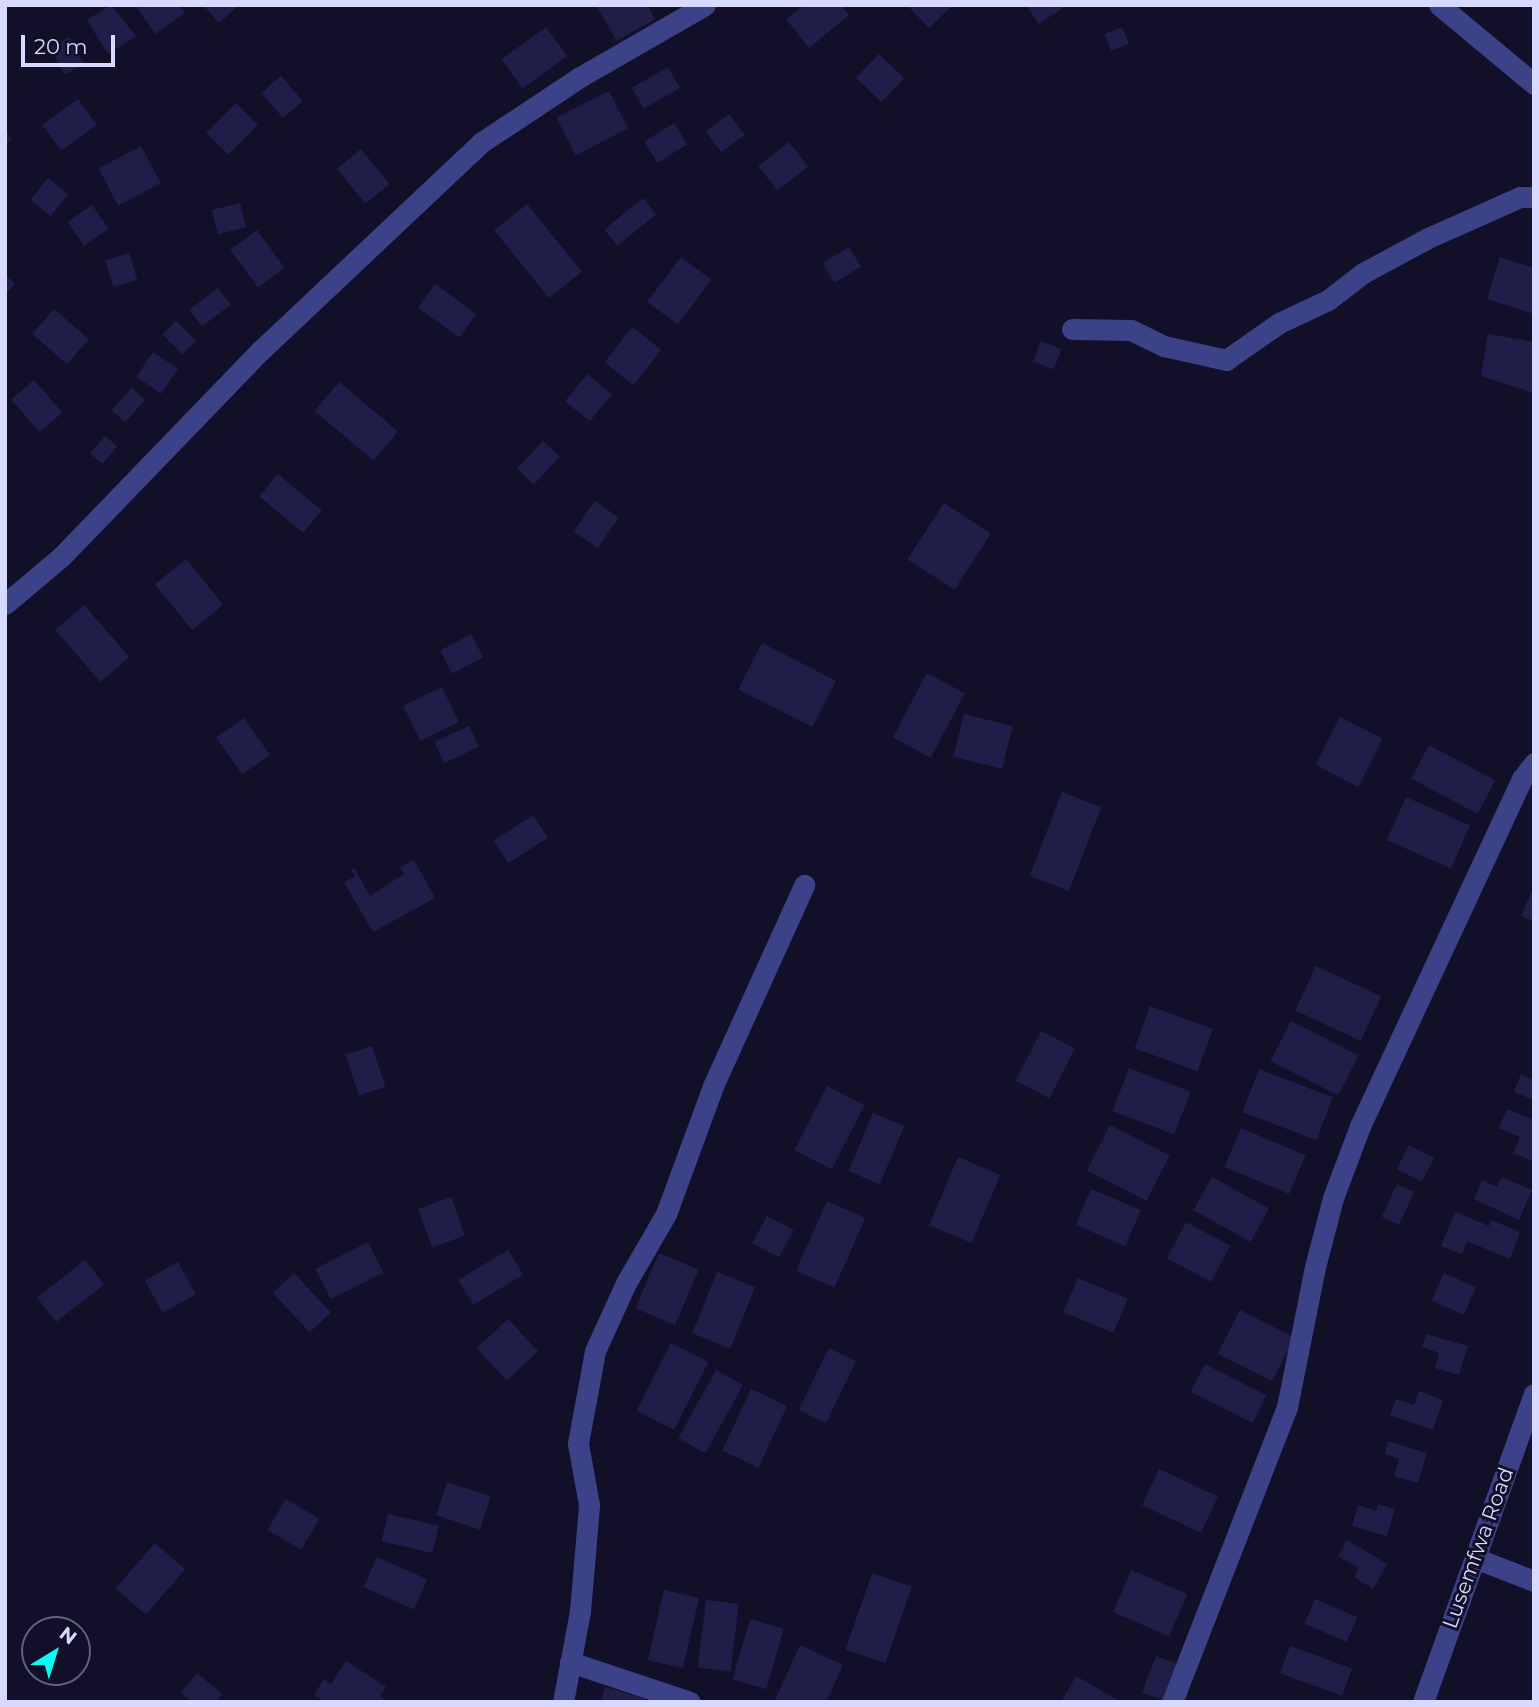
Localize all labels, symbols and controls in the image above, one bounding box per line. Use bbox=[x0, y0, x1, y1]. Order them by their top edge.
scale bar bbox=[24, 21, 119, 65]
text: 20 m bbox=[34, 34, 88, 59]
street label: Lusemfwa Road bbox=[1437, 1464, 1519, 1632]
north arrow bbox=[21, 1616, 91, 1686]
text: N bbox=[55, 1622, 81, 1649]

